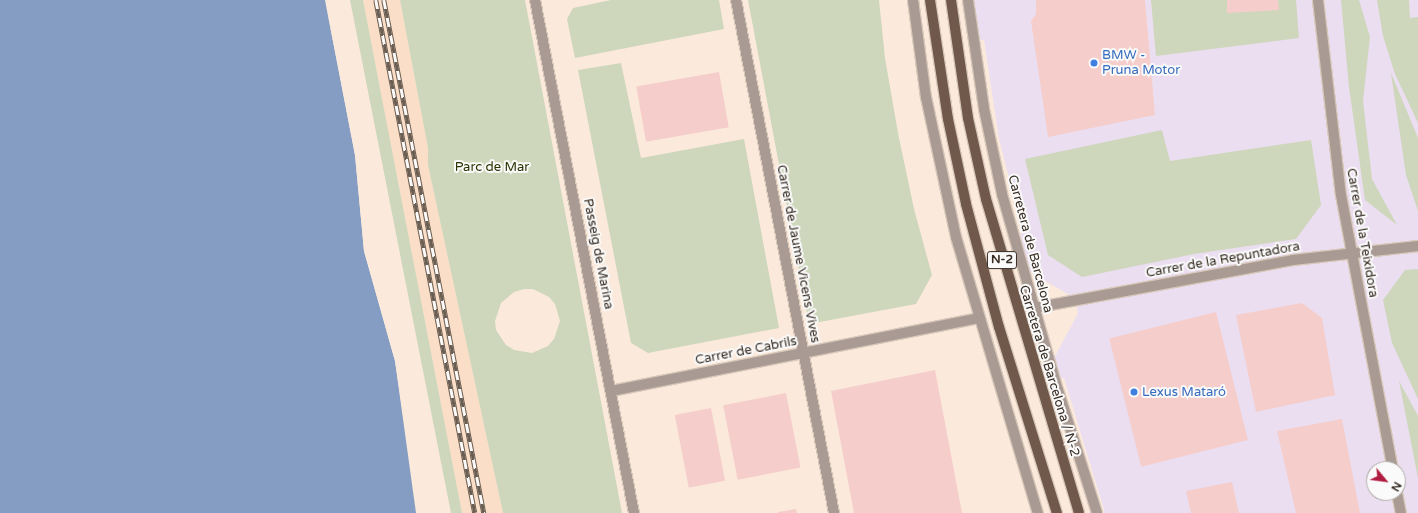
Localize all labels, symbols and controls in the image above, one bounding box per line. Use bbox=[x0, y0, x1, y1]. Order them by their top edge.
place label: BMW - Pruna Motor bbox=[1102, 48, 1180, 79]
marker: BMW - Pruna Motor bbox=[1089, 58, 1099, 68]
park label: Parc de Mar bbox=[455, 159, 529, 175]
street label: Carrer de Jaume Vicens Vives bbox=[773, 164, 823, 344]
street label: Carrer de la Teixidora bbox=[1343, 167, 1381, 299]
street label: Carretera de Barcelona bbox=[1004, 173, 1056, 315]
street label: Passeig de Marina bbox=[580, 197, 616, 311]
street label: Carrer de la Repuntadora bbox=[1145, 239, 1301, 281]
road number: N-2 bbox=[986, 250, 1018, 270]
street label: Carretera de Barcelona / N-2 bbox=[1015, 283, 1083, 459]
street label: Carrer de Cabrils bbox=[694, 334, 798, 368]
place label: Lexus Mataró bbox=[1142, 384, 1226, 400]
marker: Lexus Mataró bbox=[1129, 387, 1139, 397]
north arrow bbox=[1366, 461, 1406, 501]
text: N bbox=[1388, 480, 1404, 494]

